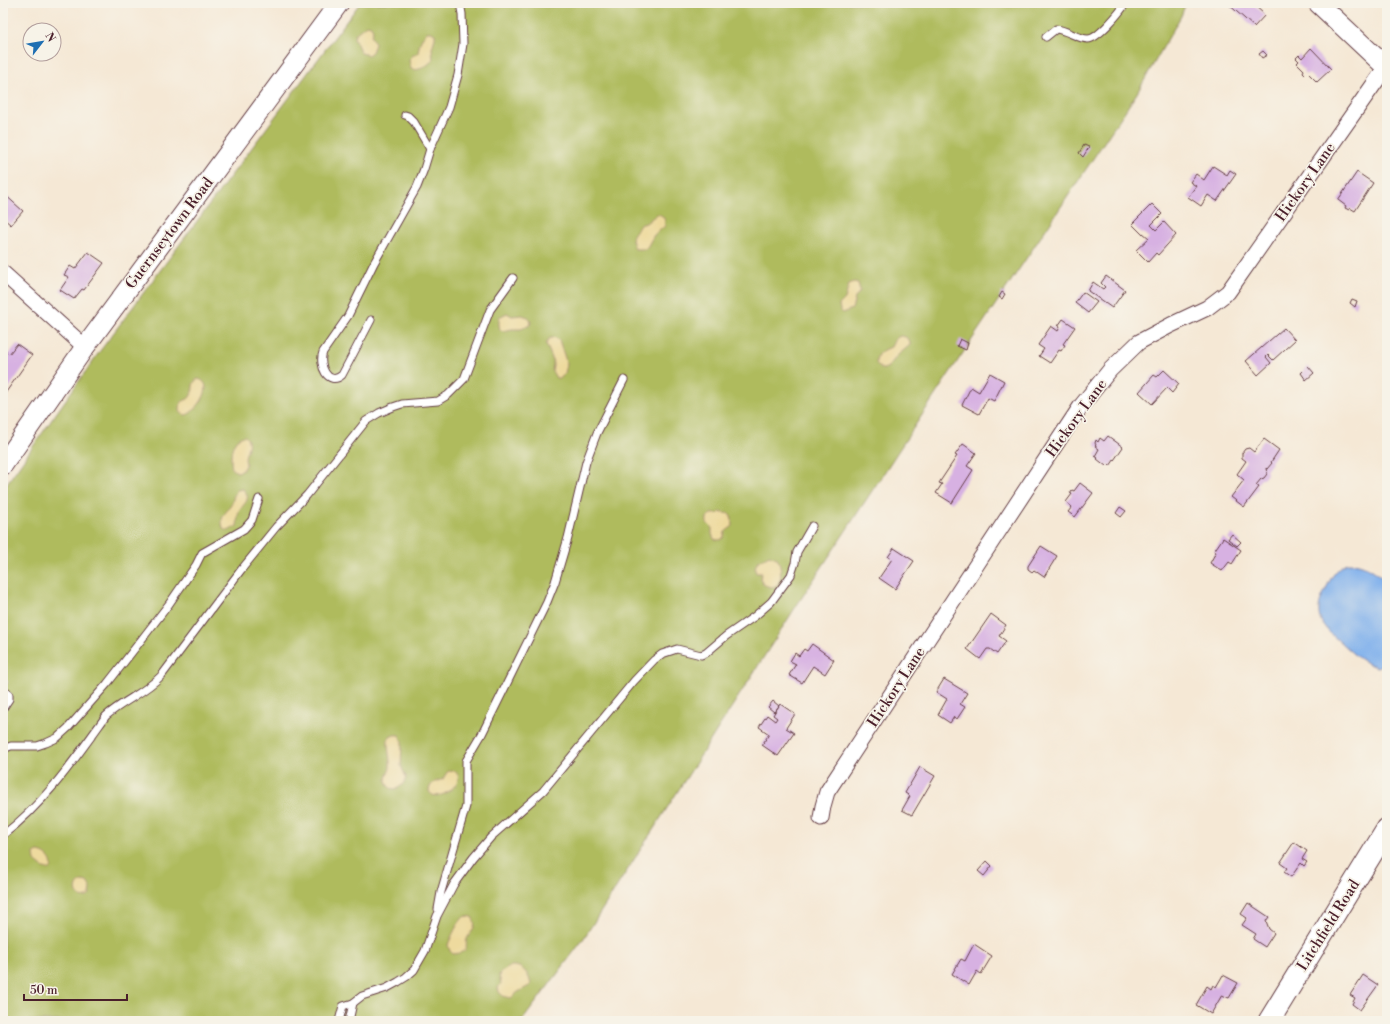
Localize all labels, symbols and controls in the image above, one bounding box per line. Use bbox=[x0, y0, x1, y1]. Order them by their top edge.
north arrow bbox=[22, 22, 62, 62]
text: N bbox=[41, 30, 58, 45]
street label: Hickory Lane bbox=[1271, 139, 1340, 225]
street label: Guernseytown Road bbox=[121, 173, 218, 293]
street label: Hickory Lane bbox=[1042, 375, 1111, 461]
street label: Hickory Lane bbox=[863, 643, 929, 731]
street label: Litchfield Road bbox=[1293, 876, 1364, 974]
scale bar bbox=[24, 976, 127, 1002]
text: 50 m bbox=[30, 983, 58, 998]

